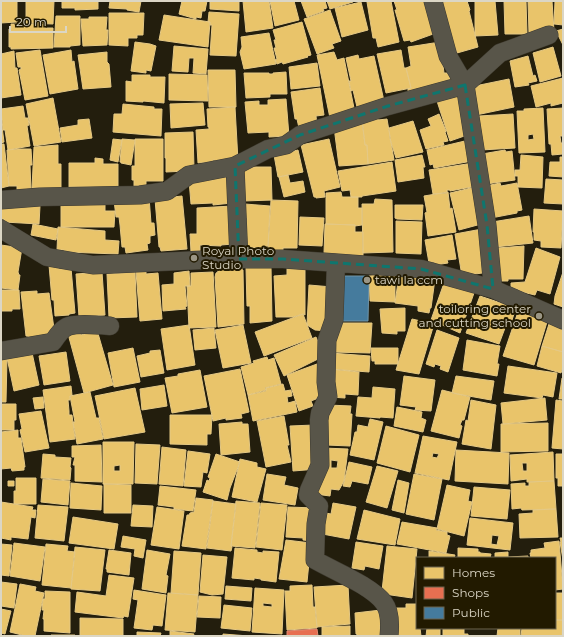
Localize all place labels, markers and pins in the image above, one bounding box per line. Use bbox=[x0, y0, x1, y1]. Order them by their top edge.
place label: Royal Photo Studio bbox=[202, 243, 274, 272]
marker: Royal Photo Studio bbox=[189, 253, 199, 263]
place label: tawi la ccm bbox=[375, 272, 443, 287]
marker: tawi la ccm bbox=[362, 275, 372, 285]
place label: toiloring center and cutting school bbox=[419, 301, 531, 330]
marker: toiloring center and cutting school bbox=[534, 311, 544, 321]

